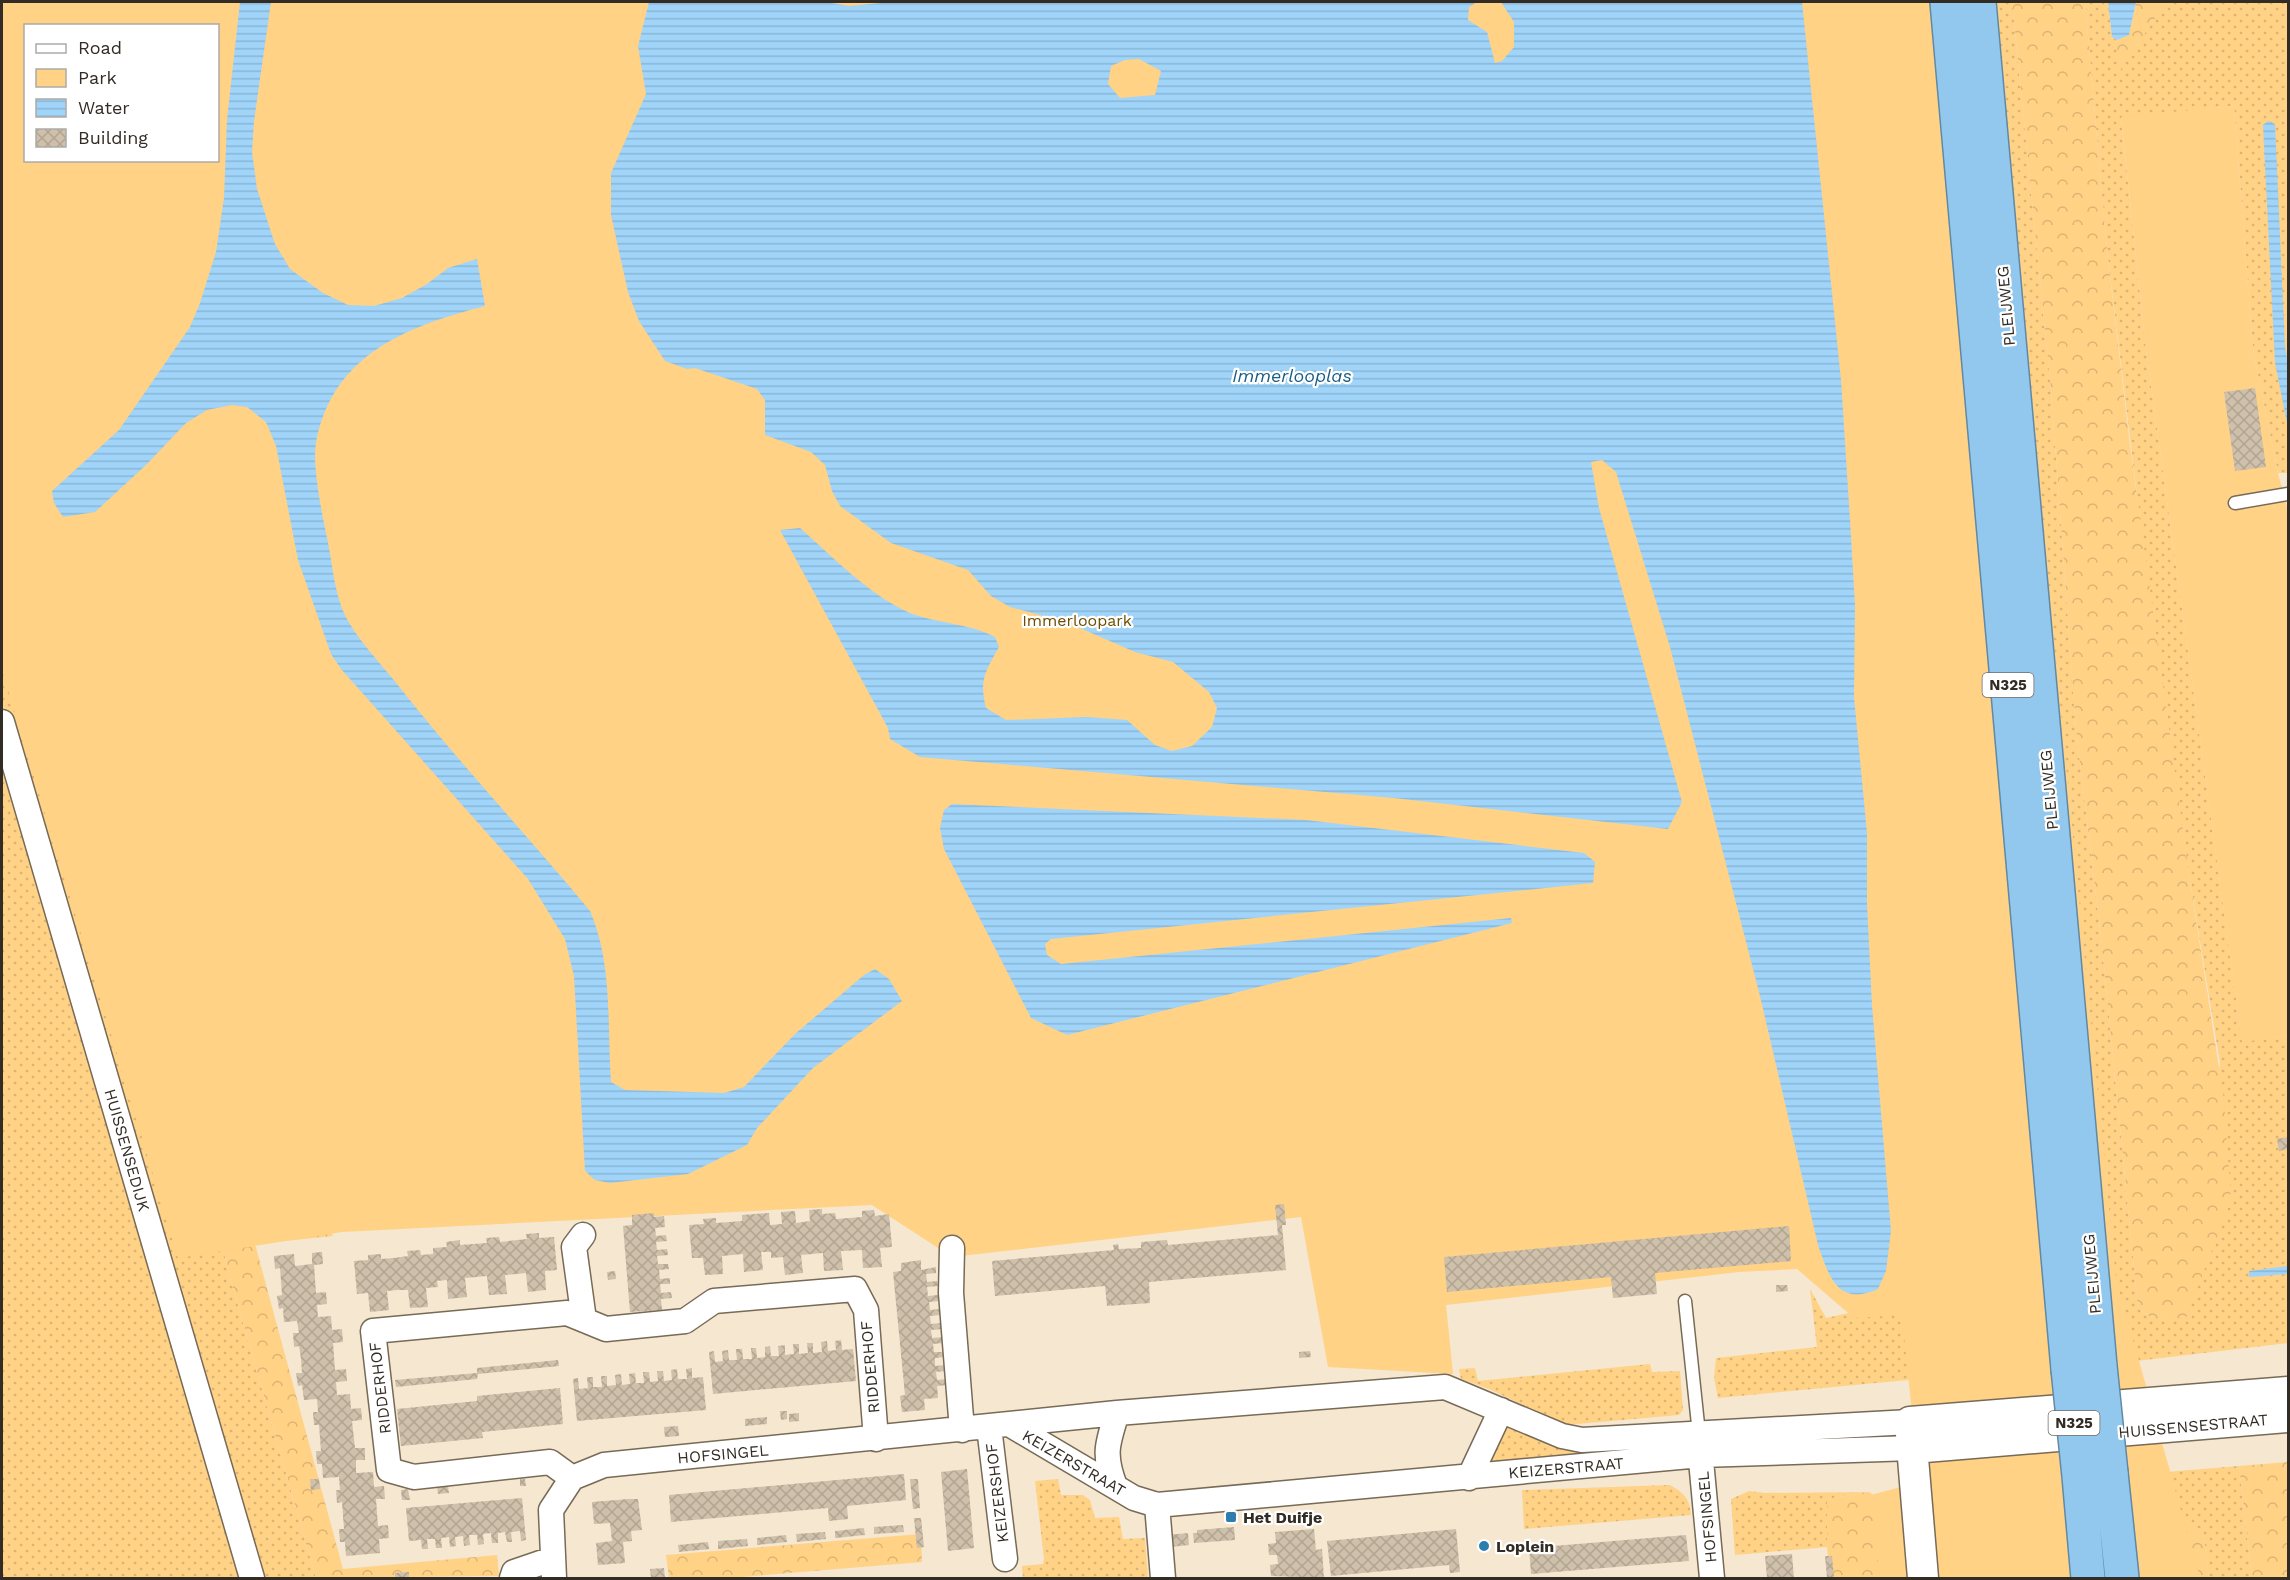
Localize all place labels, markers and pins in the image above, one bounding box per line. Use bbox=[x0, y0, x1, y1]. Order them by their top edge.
place label: Het Duifje bbox=[1243, 1508, 1322, 1527]
marker: Het Duifje bbox=[1224, 1510, 1238, 1524]
place label: Loplein bbox=[1496, 1537, 1554, 1556]
marker: Loplein bbox=[1477, 1539, 1491, 1553]

